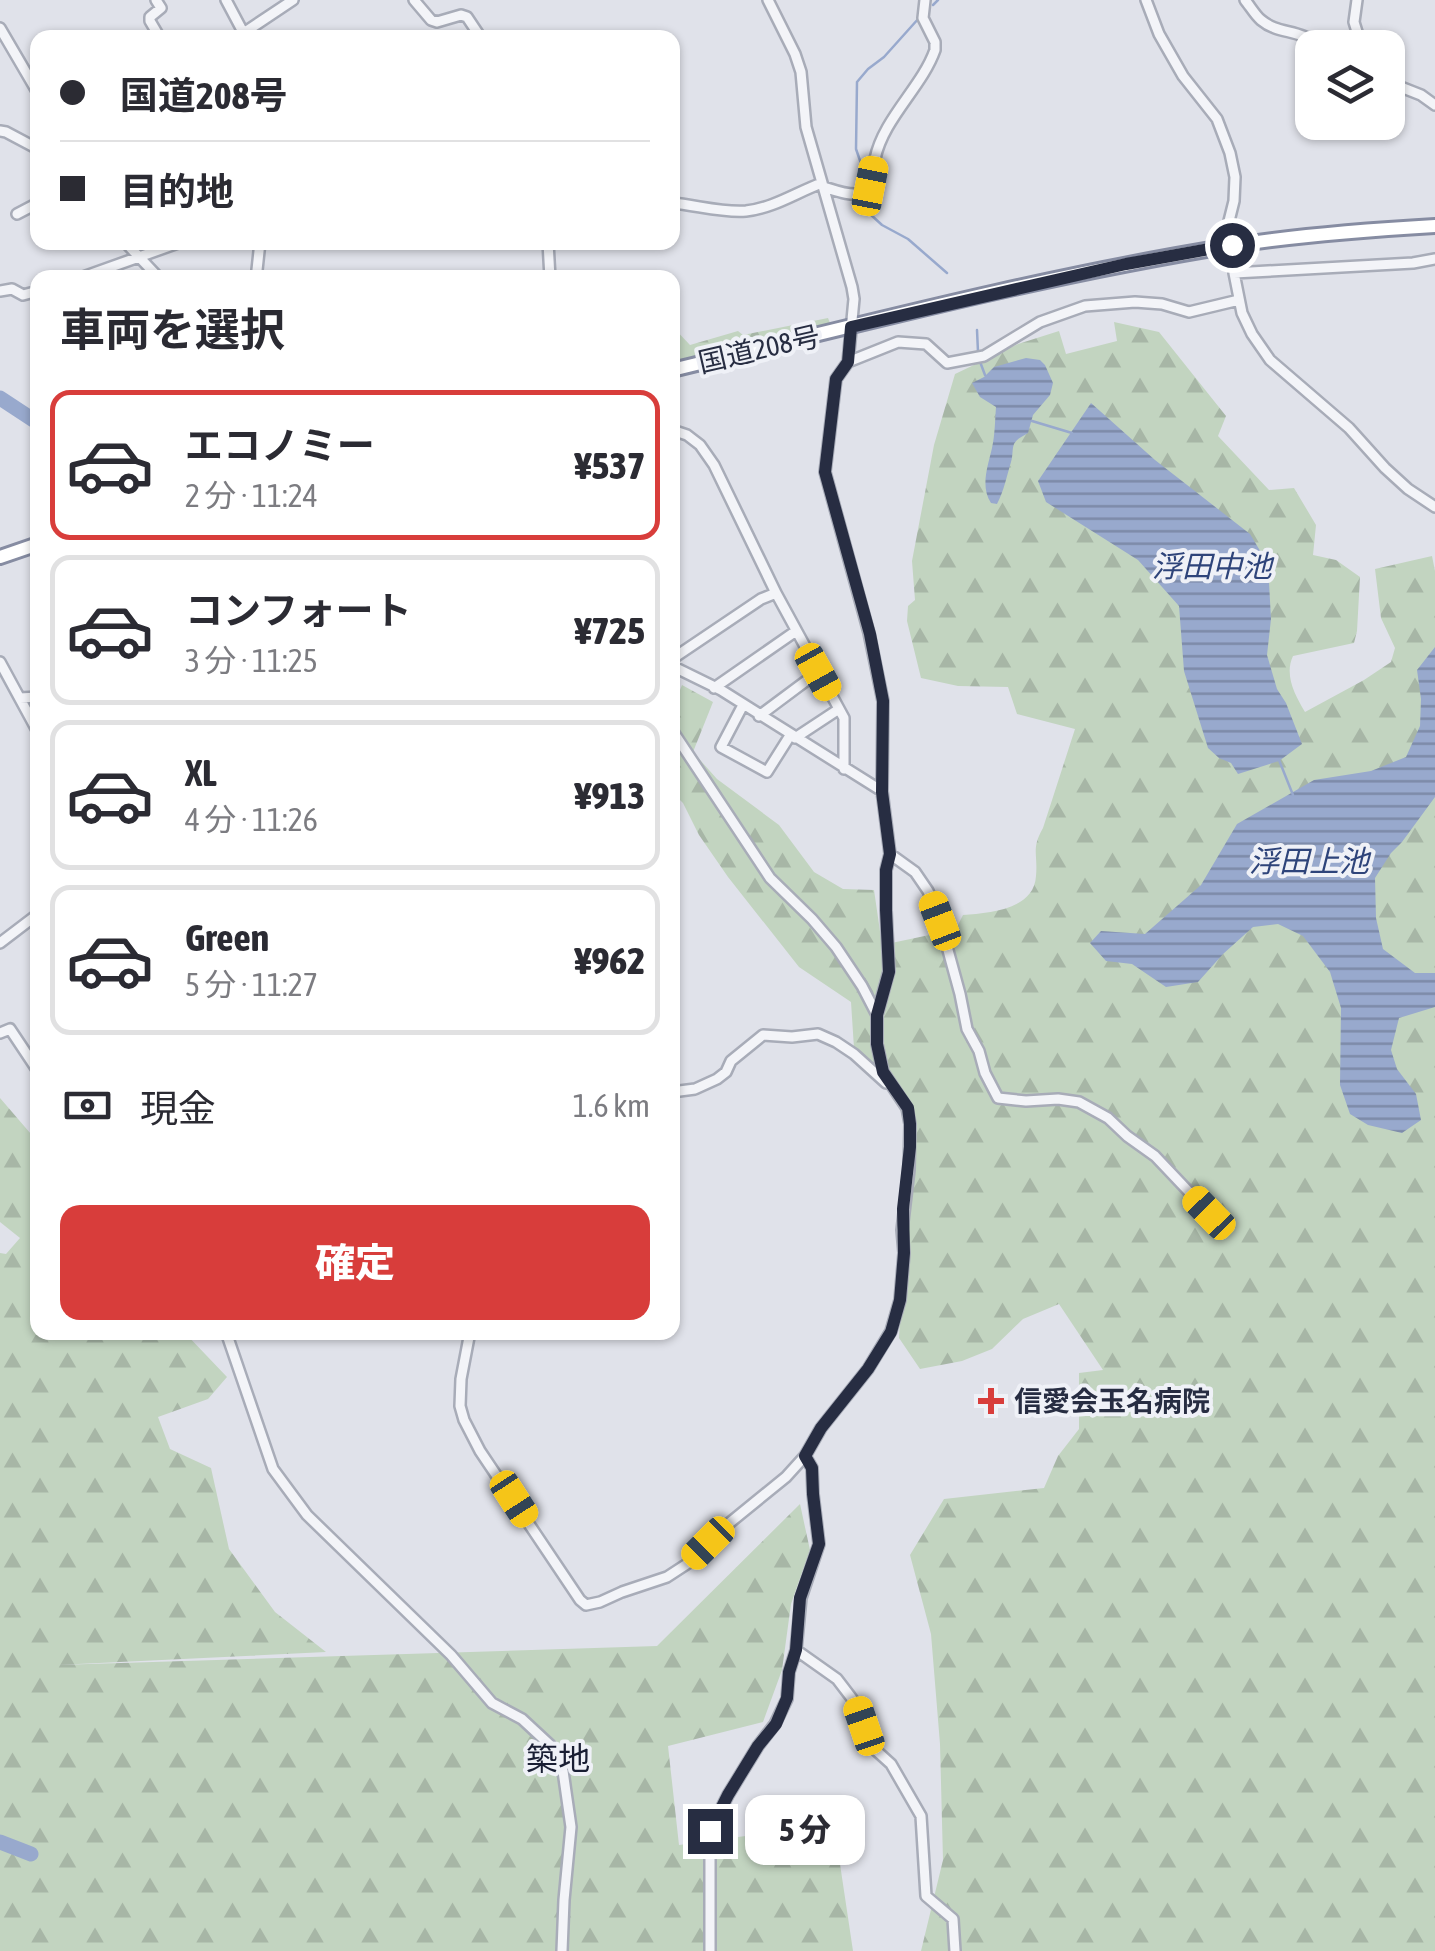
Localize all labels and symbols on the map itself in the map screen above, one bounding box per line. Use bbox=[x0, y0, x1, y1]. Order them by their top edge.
car bbox=[850, 154, 890, 218]
route start bbox=[1210, 223, 1255, 268]
street label: 国道208号 bbox=[695, 320, 823, 378]
water label: 浮田中池 bbox=[1152, 549, 1275, 583]
car bbox=[790, 638, 846, 706]
water label: 浮田上池 bbox=[1249, 844, 1372, 878]
car bbox=[915, 888, 965, 954]
car bbox=[1177, 1181, 1241, 1245]
place label: 信愛会玉名病院 bbox=[1014, 1385, 1210, 1417]
marker: 信愛会玉名病院 bbox=[978, 1388, 1004, 1414]
car bbox=[485, 1466, 543, 1532]
car bbox=[676, 1511, 740, 1575]
car bbox=[840, 1693, 888, 1759]
district label: 築地 bbox=[526, 1740, 590, 1777]
callout: 5 分 bbox=[745, 1796, 865, 1866]
route end bbox=[688, 1809, 733, 1854]

